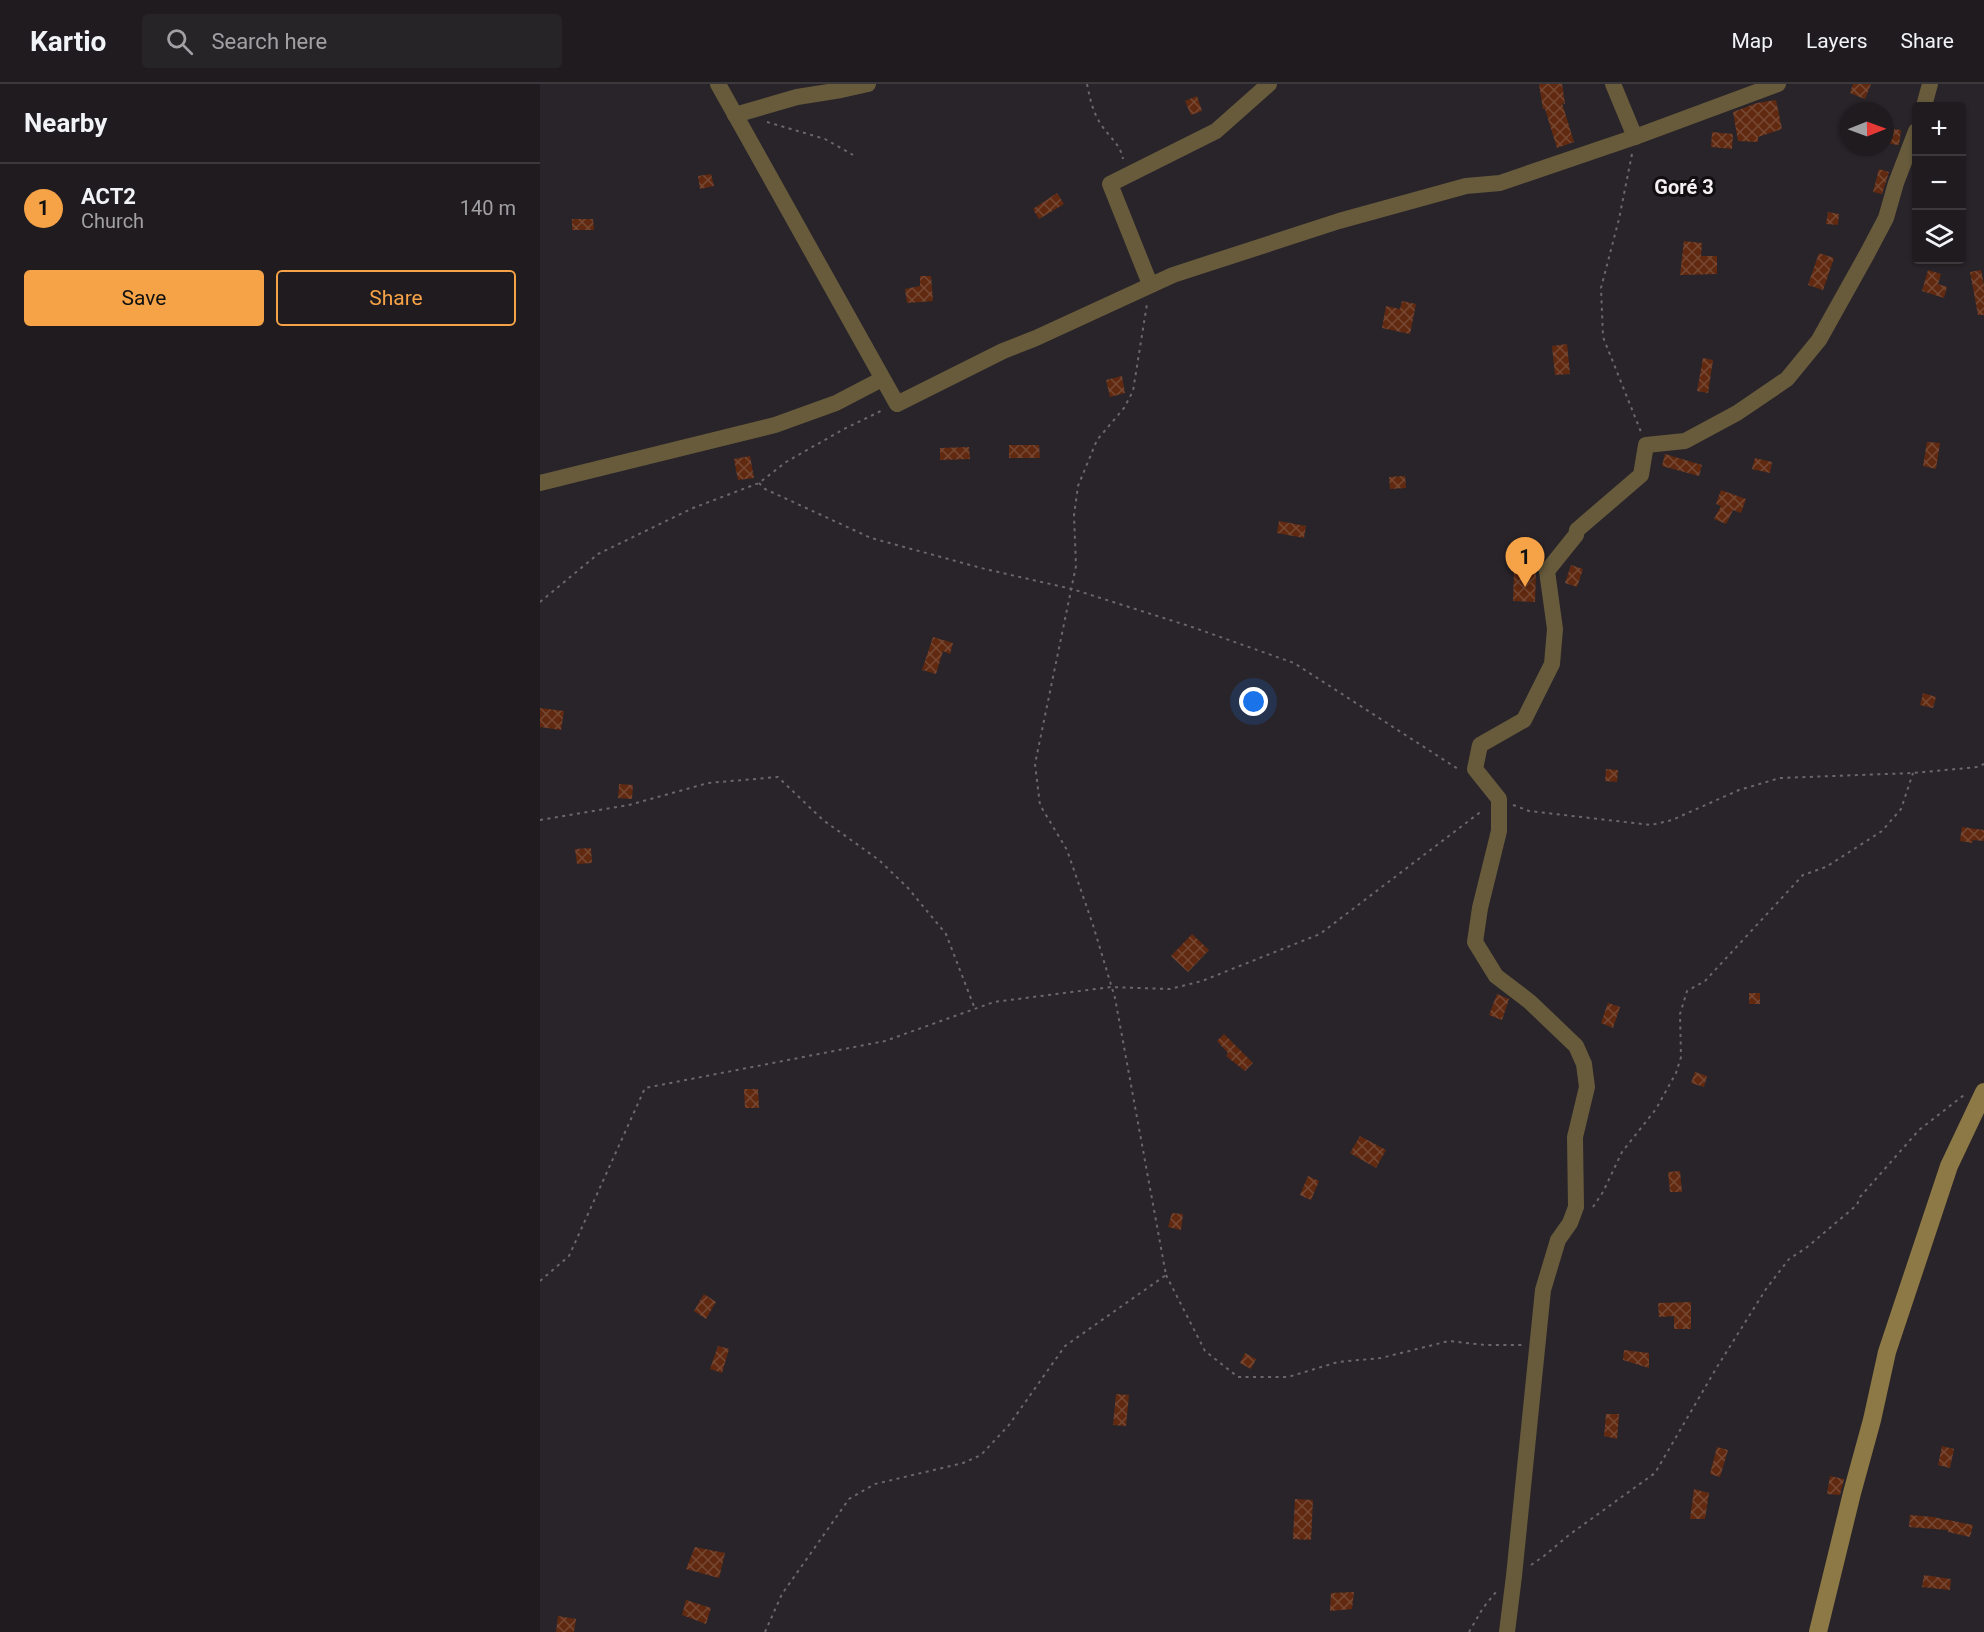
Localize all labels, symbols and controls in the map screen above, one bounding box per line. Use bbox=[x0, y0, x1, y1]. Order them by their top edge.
search box bbox=[142, 14, 562, 68]
text: Kartio bbox=[30, 25, 106, 58]
icon: search bbox=[163, 25, 196, 58]
text: Search here bbox=[211, 29, 327, 54]
text: Map bbox=[1731, 29, 1773, 53]
text: Layers bbox=[1806, 29, 1867, 53]
text: Share bbox=[1900, 29, 1954, 53]
north arrow bbox=[1840, 102, 1894, 156]
map controls bbox=[1912, 102, 1966, 264]
button: + bbox=[1912, 102, 1966, 156]
text: Nearby bbox=[24, 108, 107, 138]
button: − bbox=[1912, 156, 1966, 210]
district label: Goré 3 bbox=[1654, 175, 1714, 199]
text: ACT2 bbox=[81, 184, 136, 209]
text: 1 bbox=[38, 196, 49, 220]
text: 140 m bbox=[460, 196, 516, 220]
text: Church bbox=[81, 209, 144, 233]
button: layers bbox=[1912, 210, 1966, 264]
button: Save bbox=[24, 270, 264, 326]
button: Share bbox=[276, 270, 516, 326]
pin: 1 bbox=[1506, 538, 1544, 587]
your location bbox=[1239, 687, 1268, 716]

